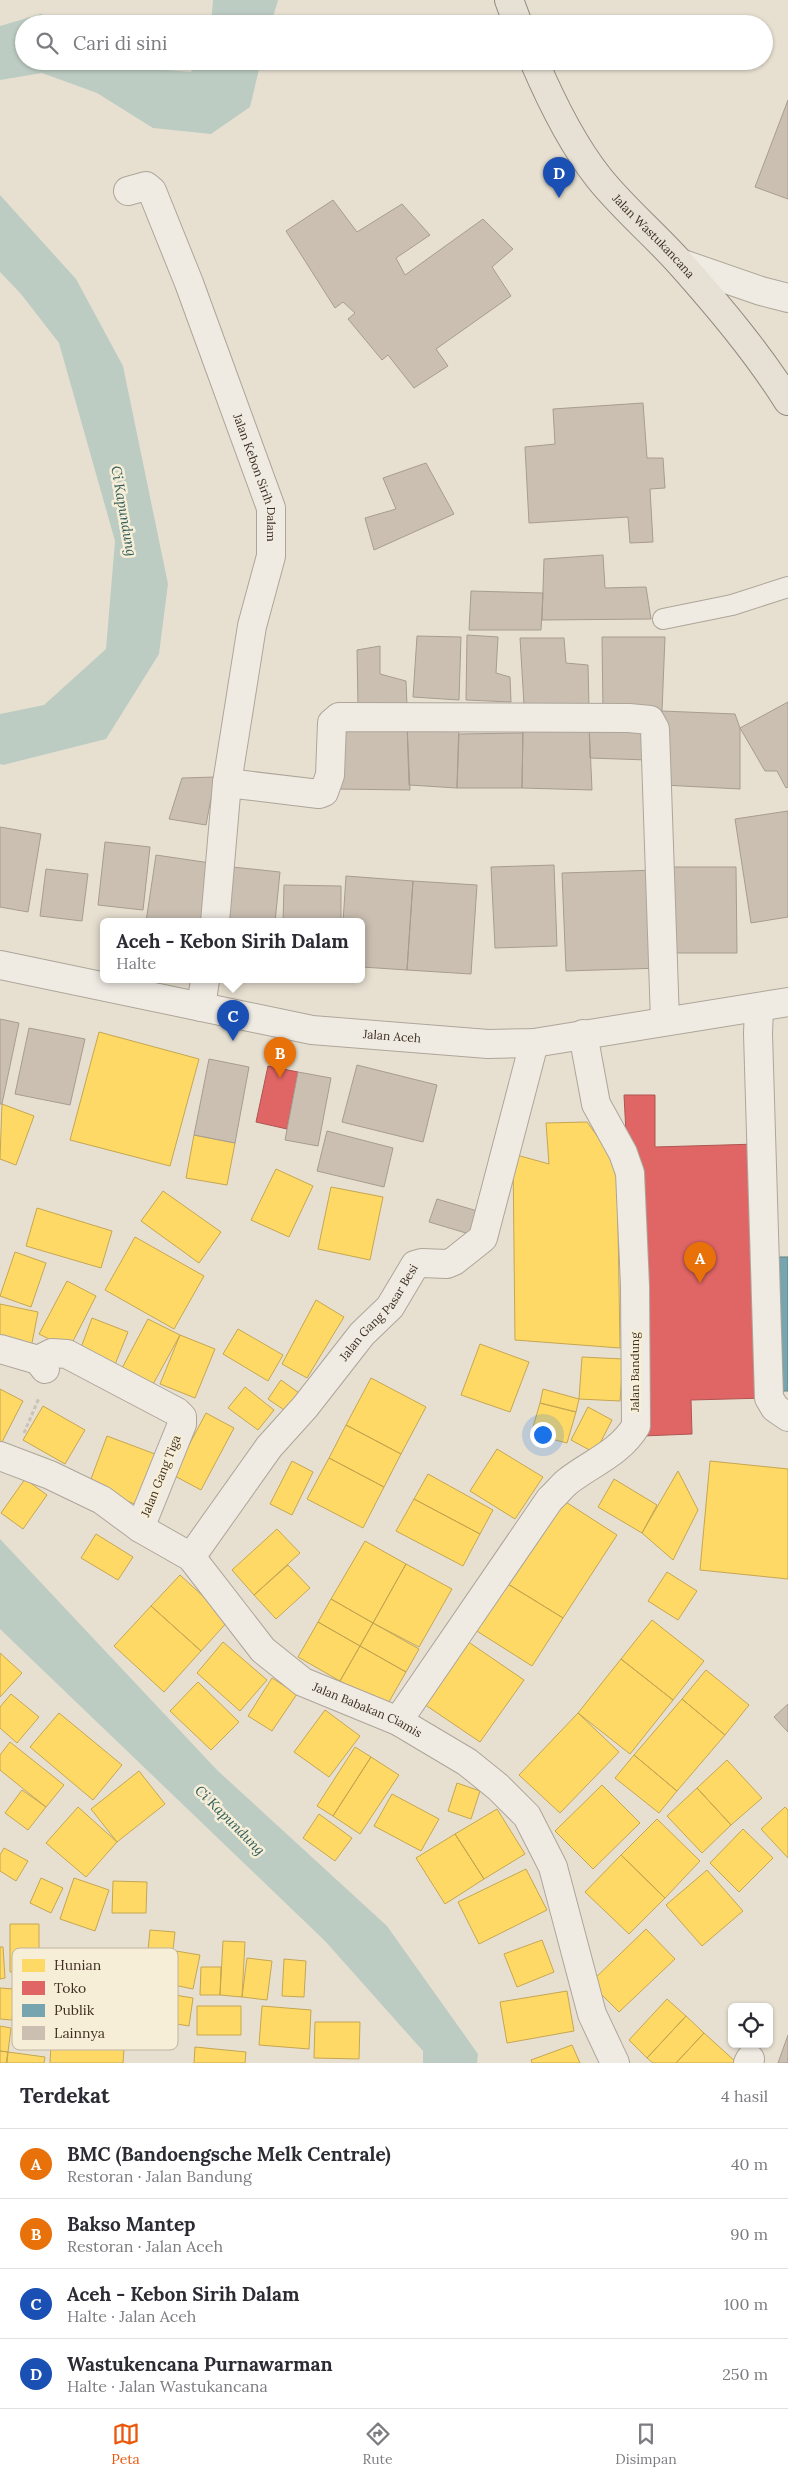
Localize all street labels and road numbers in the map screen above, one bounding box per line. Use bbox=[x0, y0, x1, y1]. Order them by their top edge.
street label: Jalan Wastukancana bbox=[609, 190, 698, 281]
street label: Jalan Kebon Sirih Dalam bbox=[230, 410, 279, 542]
street label: Jalan Aceh bbox=[362, 1026, 422, 1046]
street label: Jalan Gang Pasar Besi bbox=[335, 1261, 421, 1364]
street label: Jalan Bandung bbox=[627, 1332, 642, 1413]
street label: Jalan Gang Tiga bbox=[137, 1433, 184, 1520]
street label: Jalan Babakan Ciamis bbox=[310, 1678, 425, 1741]

